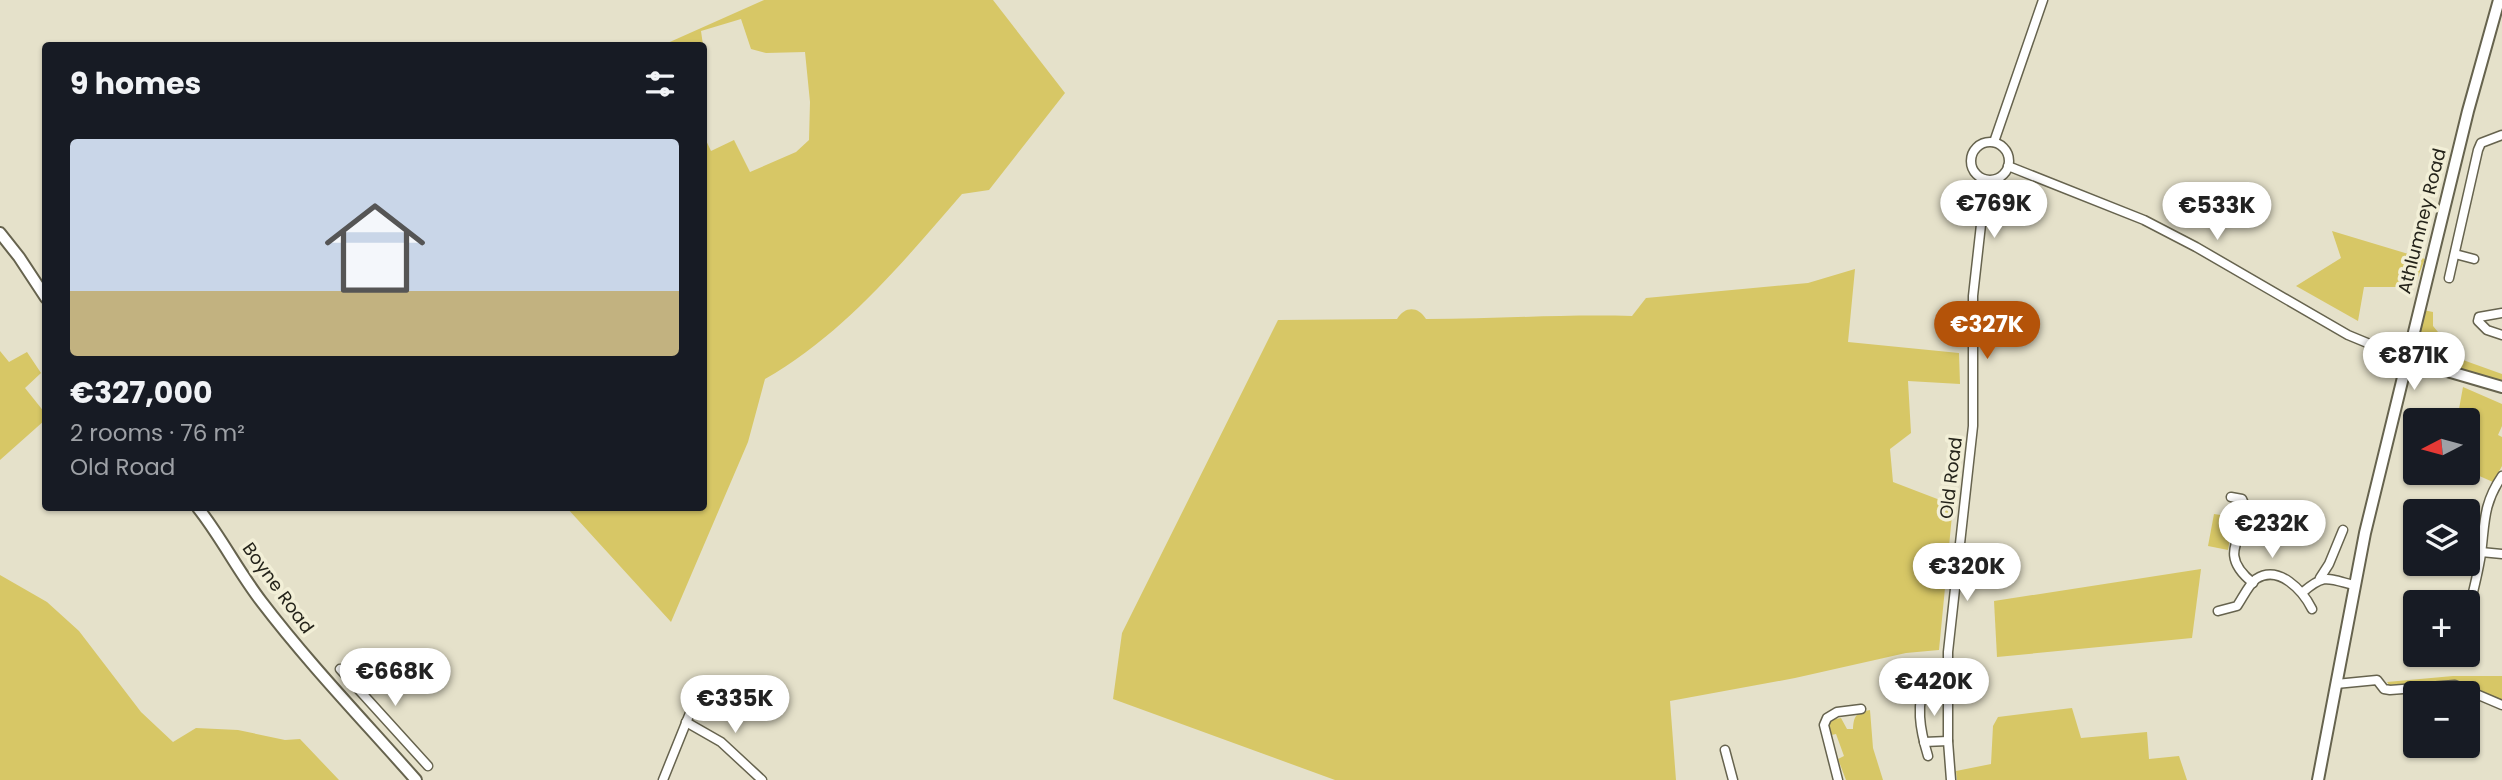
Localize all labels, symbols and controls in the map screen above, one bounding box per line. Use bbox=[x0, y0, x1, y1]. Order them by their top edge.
text: 9 homes bbox=[70, 62, 201, 105]
icon: filters bbox=[641, 65, 679, 103]
street label: Athlumney Road bbox=[2391, 146, 2452, 296]
pin: €769K bbox=[1945, 180, 2043, 240]
pin: €533K bbox=[2168, 182, 2266, 242]
icon: home bbox=[312, 185, 438, 311]
text: €769K bbox=[1956, 187, 2032, 219]
text: €533K bbox=[2178, 189, 2256, 221]
pin: €327K bbox=[1938, 302, 2036, 361]
text: €327K bbox=[1950, 308, 2024, 340]
pin: €871K bbox=[2365, 332, 2463, 392]
text: €871K bbox=[2379, 339, 2449, 371]
text: €327,000 bbox=[70, 371, 213, 414]
north arrow bbox=[2403, 408, 2480, 485]
map controls bbox=[2403, 408, 2480, 758]
text: 2 rooms · 76 m² bbox=[70, 417, 245, 449]
street label: Old Road bbox=[1933, 436, 1968, 520]
text: Old Road bbox=[70, 451, 175, 483]
button: layers bbox=[2403, 499, 2480, 576]
pin: €232K bbox=[2223, 500, 2321, 560]
text: €232K bbox=[2235, 507, 2309, 539]
street label: Boyne Road bbox=[237, 537, 320, 638]
pin: €320K bbox=[1918, 544, 2016, 603]
text: €320K bbox=[1929, 550, 2005, 582]
button: + bbox=[2403, 590, 2480, 667]
pin: €668K bbox=[346, 648, 444, 708]
text: €668K bbox=[356, 655, 434, 687]
pin: €420K bbox=[1885, 658, 1983, 718]
text: €420K bbox=[1895, 665, 1973, 697]
pin: €335K bbox=[686, 676, 784, 735]
button: − bbox=[2403, 681, 2480, 758]
text: €335K bbox=[696, 682, 774, 714]

